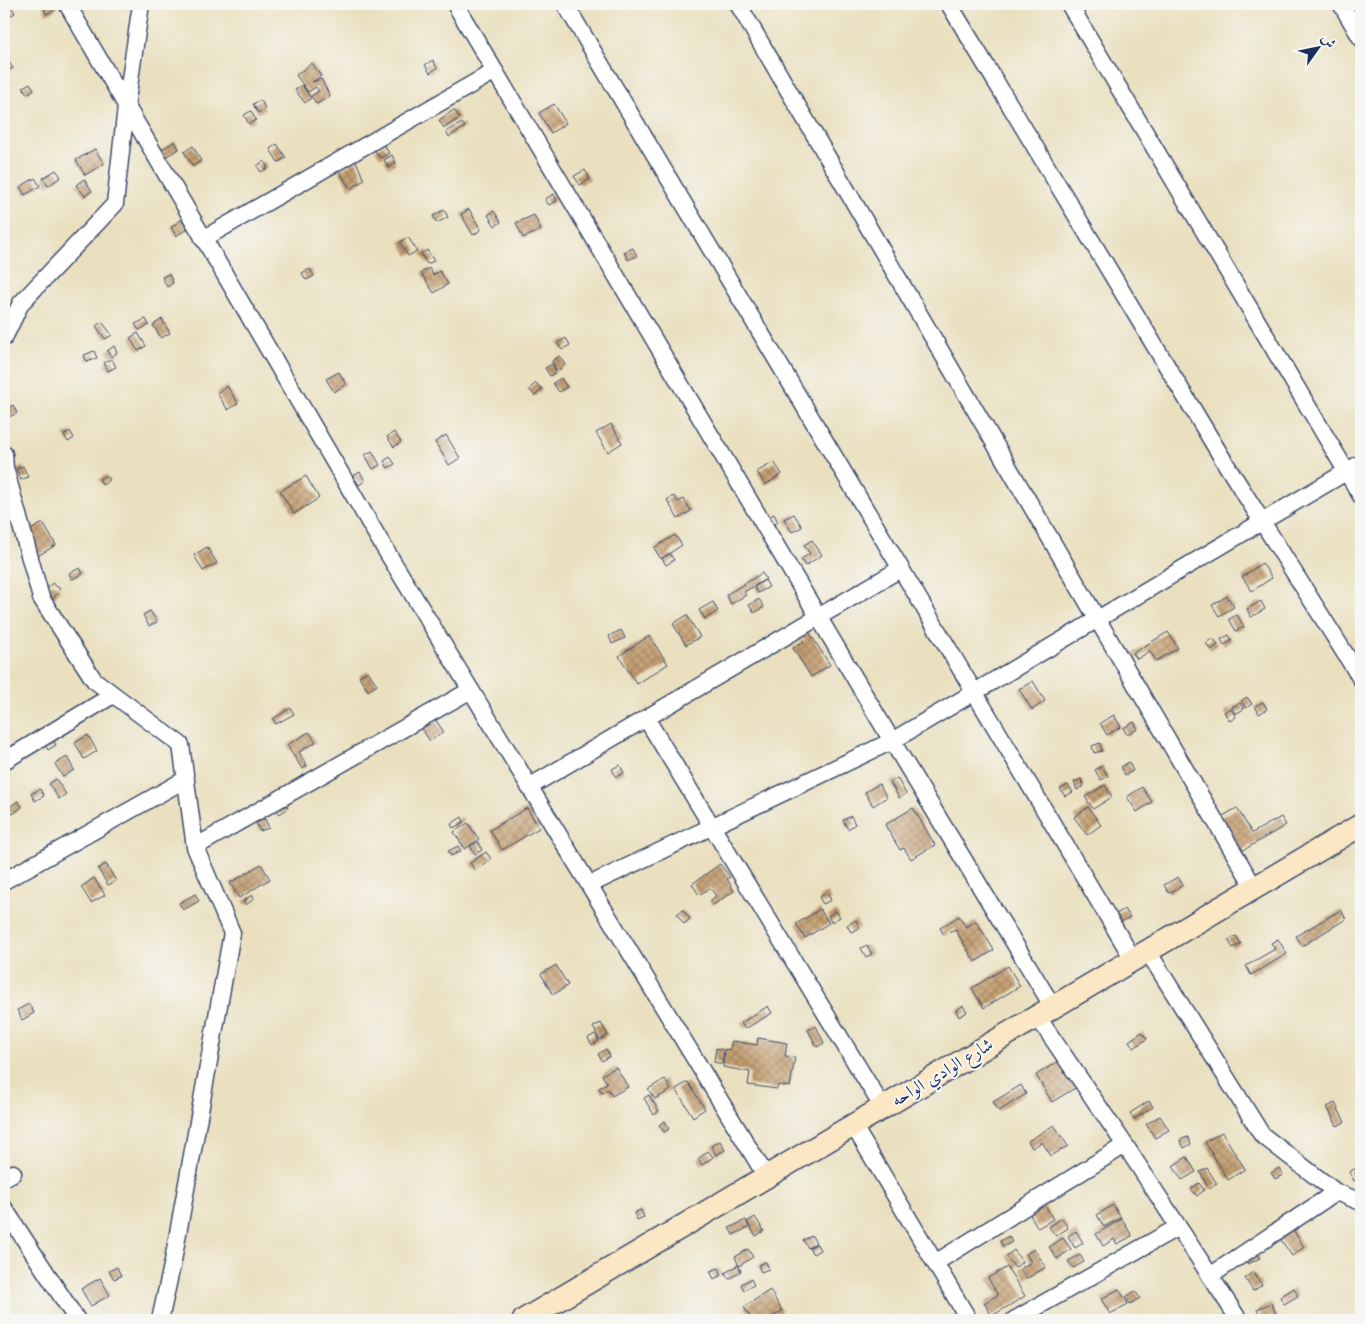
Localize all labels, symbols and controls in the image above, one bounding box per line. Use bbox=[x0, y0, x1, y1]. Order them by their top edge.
north arrow bbox=[1292, 22, 1342, 72]
text: ش bbox=[1317, 30, 1340, 52]
street label: شارع الوادي الواحه bbox=[887, 1032, 999, 1114]

